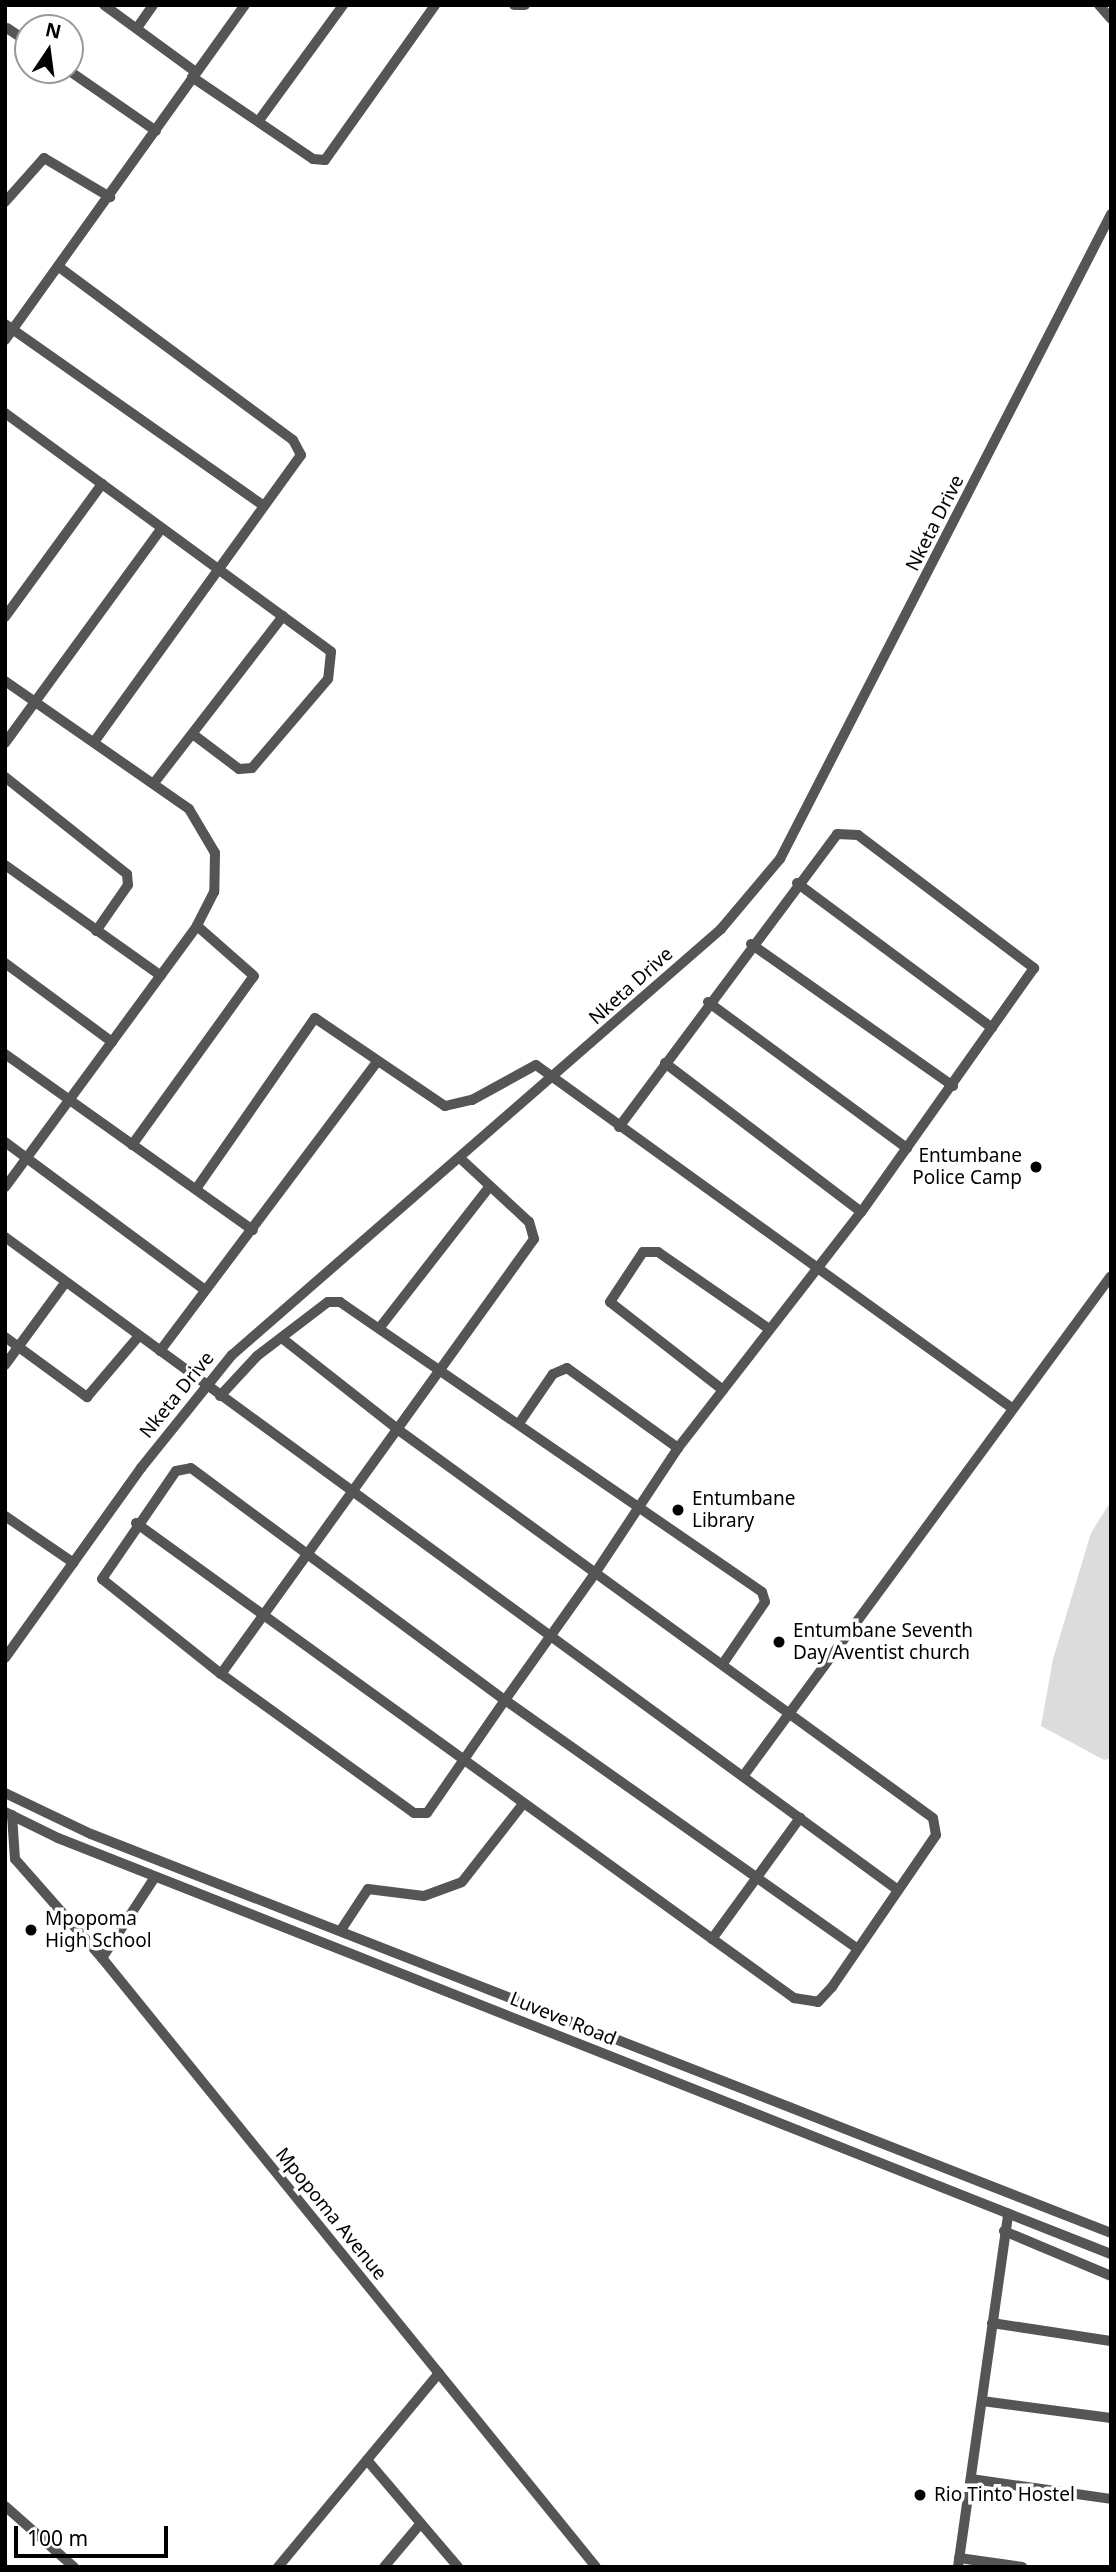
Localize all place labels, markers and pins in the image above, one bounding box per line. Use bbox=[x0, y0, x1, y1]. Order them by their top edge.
place label: Entumbane Police Camp bbox=[912, 1145, 1022, 1189]
marker: Entumbane Police Camp bbox=[1028, 1159, 1044, 1175]
place label: Entumbane Library bbox=[692, 1488, 795, 1532]
marker: Entumbane Library bbox=[670, 1502, 686, 1518]
place label: Entumbane Seventh Day Aventist church bbox=[793, 1620, 973, 1664]
marker: Entumbane Seventh Day Aventist church bbox=[771, 1634, 787, 1650]
place label: Mpopoma High School bbox=[45, 1908, 152, 1952]
marker: Mpopoma High School bbox=[23, 1922, 39, 1938]
place label: Rio Tinto Hostel bbox=[934, 2484, 1075, 2506]
marker: Rio Tinto Hostel bbox=[912, 2487, 928, 2503]

